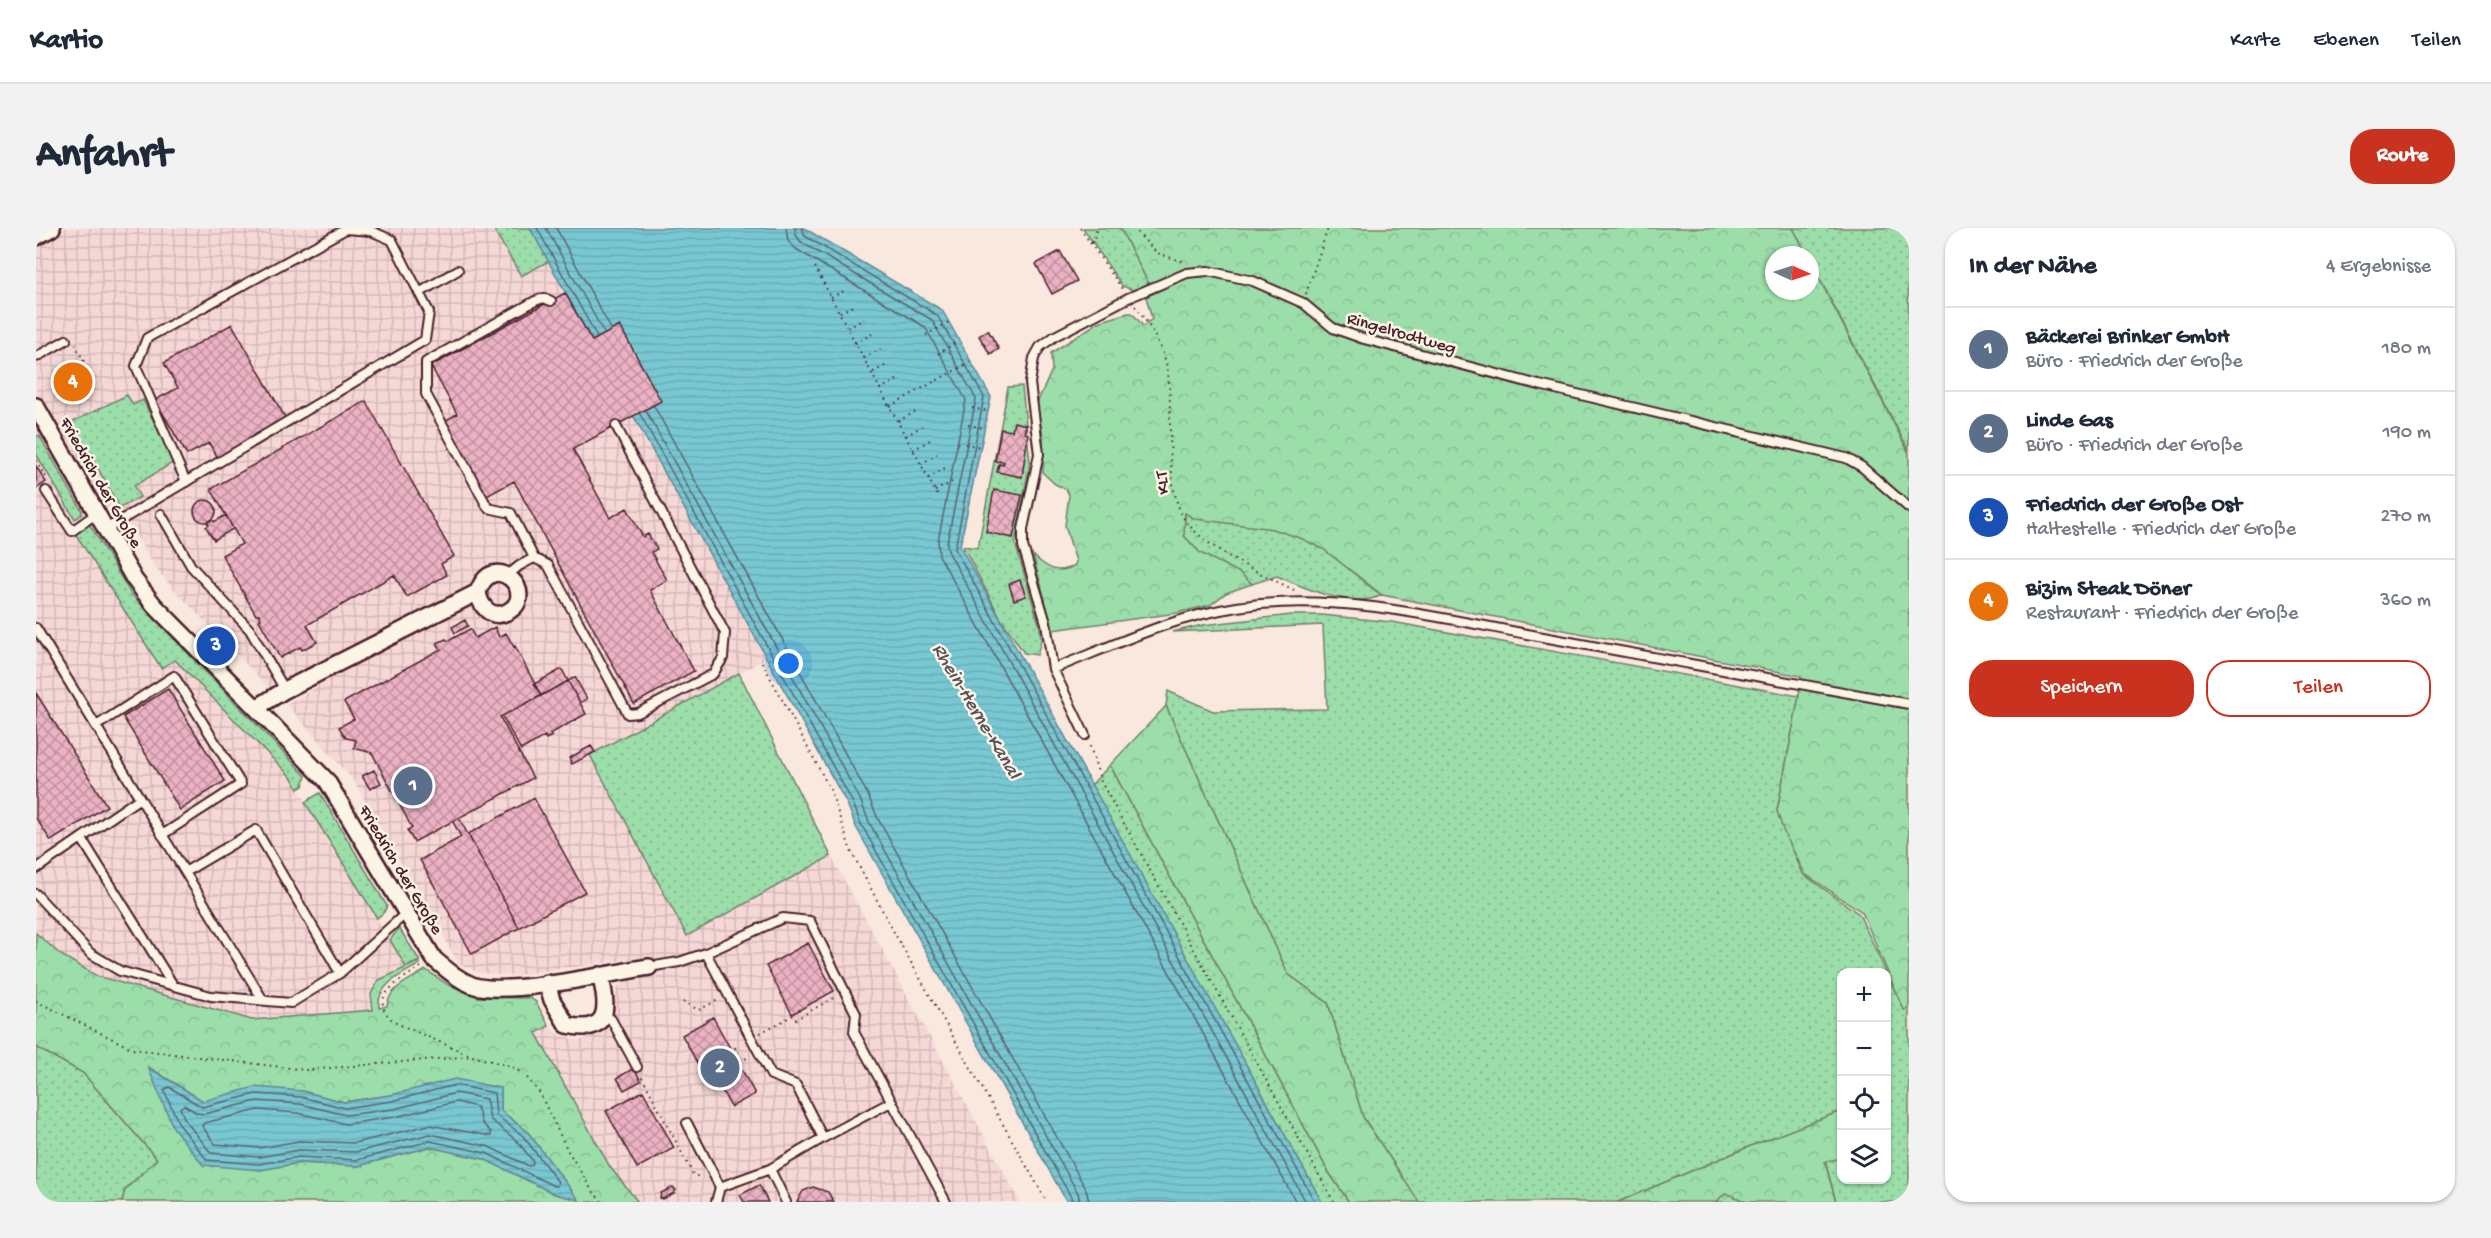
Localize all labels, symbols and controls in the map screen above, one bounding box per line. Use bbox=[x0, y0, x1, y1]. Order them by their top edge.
text: Kartio bbox=[30, 25, 103, 58]
text: Karte bbox=[2230, 29, 2280, 54]
text: Ebenen bbox=[2313, 29, 2379, 54]
text: Teilen bbox=[2412, 29, 2461, 54]
button: Route bbox=[2350, 129, 2455, 184]
text: Anfahrt bbox=[36, 132, 171, 181]
north arrow bbox=[1765, 246, 1819, 300]
text: In der Nähe bbox=[1969, 252, 2097, 283]
text: 4 Ergebnisse bbox=[2326, 256, 2431, 279]
street label: Ringelrodtweg bbox=[1344, 309, 1458, 360]
text: Bäckerei Brinker GmbH bbox=[2026, 325, 2229, 351]
text: 1 bbox=[1984, 338, 1993, 361]
text: 180 m bbox=[2382, 338, 2431, 361]
text: Büro · Friedrich der Große bbox=[2026, 351, 2243, 374]
pin: 4 bbox=[54, 360, 93, 404]
text: Linde Gas bbox=[2026, 409, 2113, 435]
street label: Friedrich der Große bbox=[53, 413, 146, 553]
text: 2 bbox=[1984, 422, 1993, 445]
text: 190 m bbox=[2383, 422, 2431, 445]
text: Büro · Friedrich der Große bbox=[2026, 435, 2243, 458]
street label: KLT bbox=[1152, 469, 1175, 495]
text: Friedrich der Große Ost bbox=[2026, 493, 2242, 519]
text: 3 bbox=[1983, 506, 1994, 529]
text: 270 m bbox=[2381, 506, 2431, 529]
text: Haltestelle · Friedrich der Große bbox=[2026, 519, 2296, 542]
text: Bizim Steak Döner bbox=[2026, 577, 2190, 603]
text: 4 bbox=[1984, 590, 1993, 613]
text: 360 m bbox=[2380, 590, 2431, 613]
text: Restaurant · Friedrich der Große bbox=[2026, 603, 2298, 626]
pin: 3 bbox=[196, 624, 236, 668]
water label: Rhein-Herne-Kanal bbox=[926, 640, 1025, 785]
your location bbox=[774, 649, 803, 678]
button: Speichern bbox=[1969, 660, 2194, 717]
button: Teilen bbox=[2206, 660, 2431, 717]
pin: 1 bbox=[394, 764, 433, 808]
street label: Friedrich der Große bbox=[352, 801, 447, 939]
map controls bbox=[1837, 968, 1891, 1184]
button: + bbox=[1837, 968, 1891, 1022]
button: − bbox=[1837, 1022, 1891, 1076]
pin: 2 bbox=[700, 1046, 740, 1090]
button: locate bbox=[1837, 1076, 1891, 1130]
button: layers bbox=[1837, 1130, 1891, 1184]

